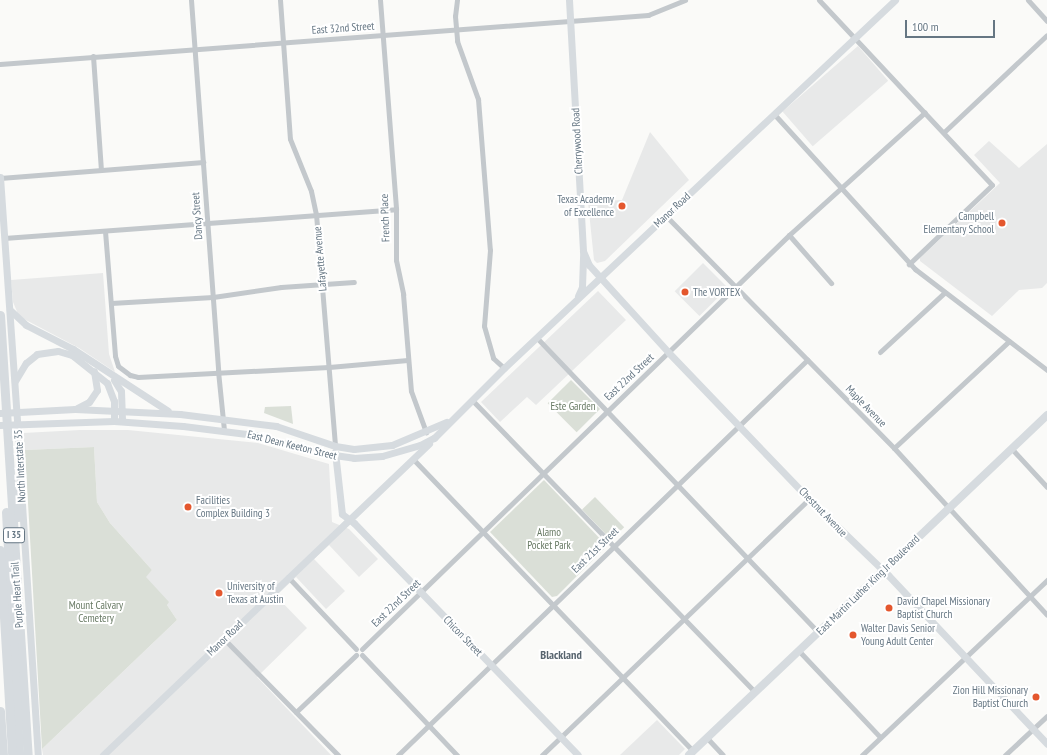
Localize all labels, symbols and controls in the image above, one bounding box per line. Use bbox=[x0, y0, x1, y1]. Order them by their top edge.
scale bar bbox=[907, 12, 997, 38]
street label: East 32nd Street bbox=[311, 19, 375, 37]
text: 100 m bbox=[912, 19, 939, 34]
street label: Cherrywood Road bbox=[569, 107, 585, 175]
street label: Manor Road bbox=[651, 190, 693, 230]
street label: Dancy Street bbox=[189, 192, 205, 240]
place label: Texas Academy of Excellence bbox=[557, 193, 614, 219]
street label: French Place bbox=[378, 194, 392, 242]
marker: Texas Academy of Excellence bbox=[617, 201, 627, 211]
place label: Campbell Elementary School bbox=[923, 210, 994, 236]
marker: Campbell Elementary School bbox=[997, 218, 1007, 228]
street label: Lafayette Avenue bbox=[311, 226, 329, 292]
place label: The VORTEX bbox=[693, 285, 740, 299]
marker: The VORTEX bbox=[680, 287, 690, 297]
street label: East 22nd Street bbox=[602, 351, 656, 403]
street label: Maple Avenue bbox=[843, 382, 889, 430]
park label: Este Garden bbox=[550, 399, 596, 413]
street label: East Dean Keeton Street bbox=[246, 428, 338, 462]
street label: North Interstate 35 bbox=[12, 429, 28, 503]
street label: Chestnut Avenue bbox=[796, 484, 850, 540]
place label: Facilities Complex Building 3 bbox=[196, 494, 270, 520]
marker: Facilities Complex Building 3 bbox=[183, 502, 193, 512]
street label: East 21st Street bbox=[569, 524, 621, 576]
park label: Alamo Pocket Park bbox=[527, 526, 571, 552]
road number: I 35 bbox=[3, 527, 25, 543]
street label: East Martin Luther King Jr Boulevard bbox=[814, 532, 922, 638]
street label: Purple Heart Trail bbox=[8, 561, 26, 629]
street label: East 22nd Street bbox=[369, 576, 423, 630]
place label: University of Texas at Austin bbox=[227, 580, 284, 606]
marker: University of Texas at Austin bbox=[214, 588, 224, 598]
place label: David Chapel Missionary Baptist Church bbox=[897, 595, 990, 621]
park label: Mount Calvary Cemetery bbox=[69, 599, 123, 625]
marker: David Chapel Missionary Baptist Church bbox=[884, 603, 894, 613]
street label: Chicon Street bbox=[441, 613, 485, 659]
street label: Manor Road bbox=[204, 618, 246, 658]
place label: Walter Davis Senior Young Adult Center bbox=[861, 622, 935, 648]
marker: Walter Davis Senior Young Adult Center bbox=[848, 630, 858, 640]
district label: Blackland bbox=[540, 648, 582, 662]
place label: Zion Hill Missionary Baptist Church bbox=[953, 684, 1028, 710]
marker: Zion Hill Missionary Baptist Church bbox=[1031, 692, 1041, 702]

